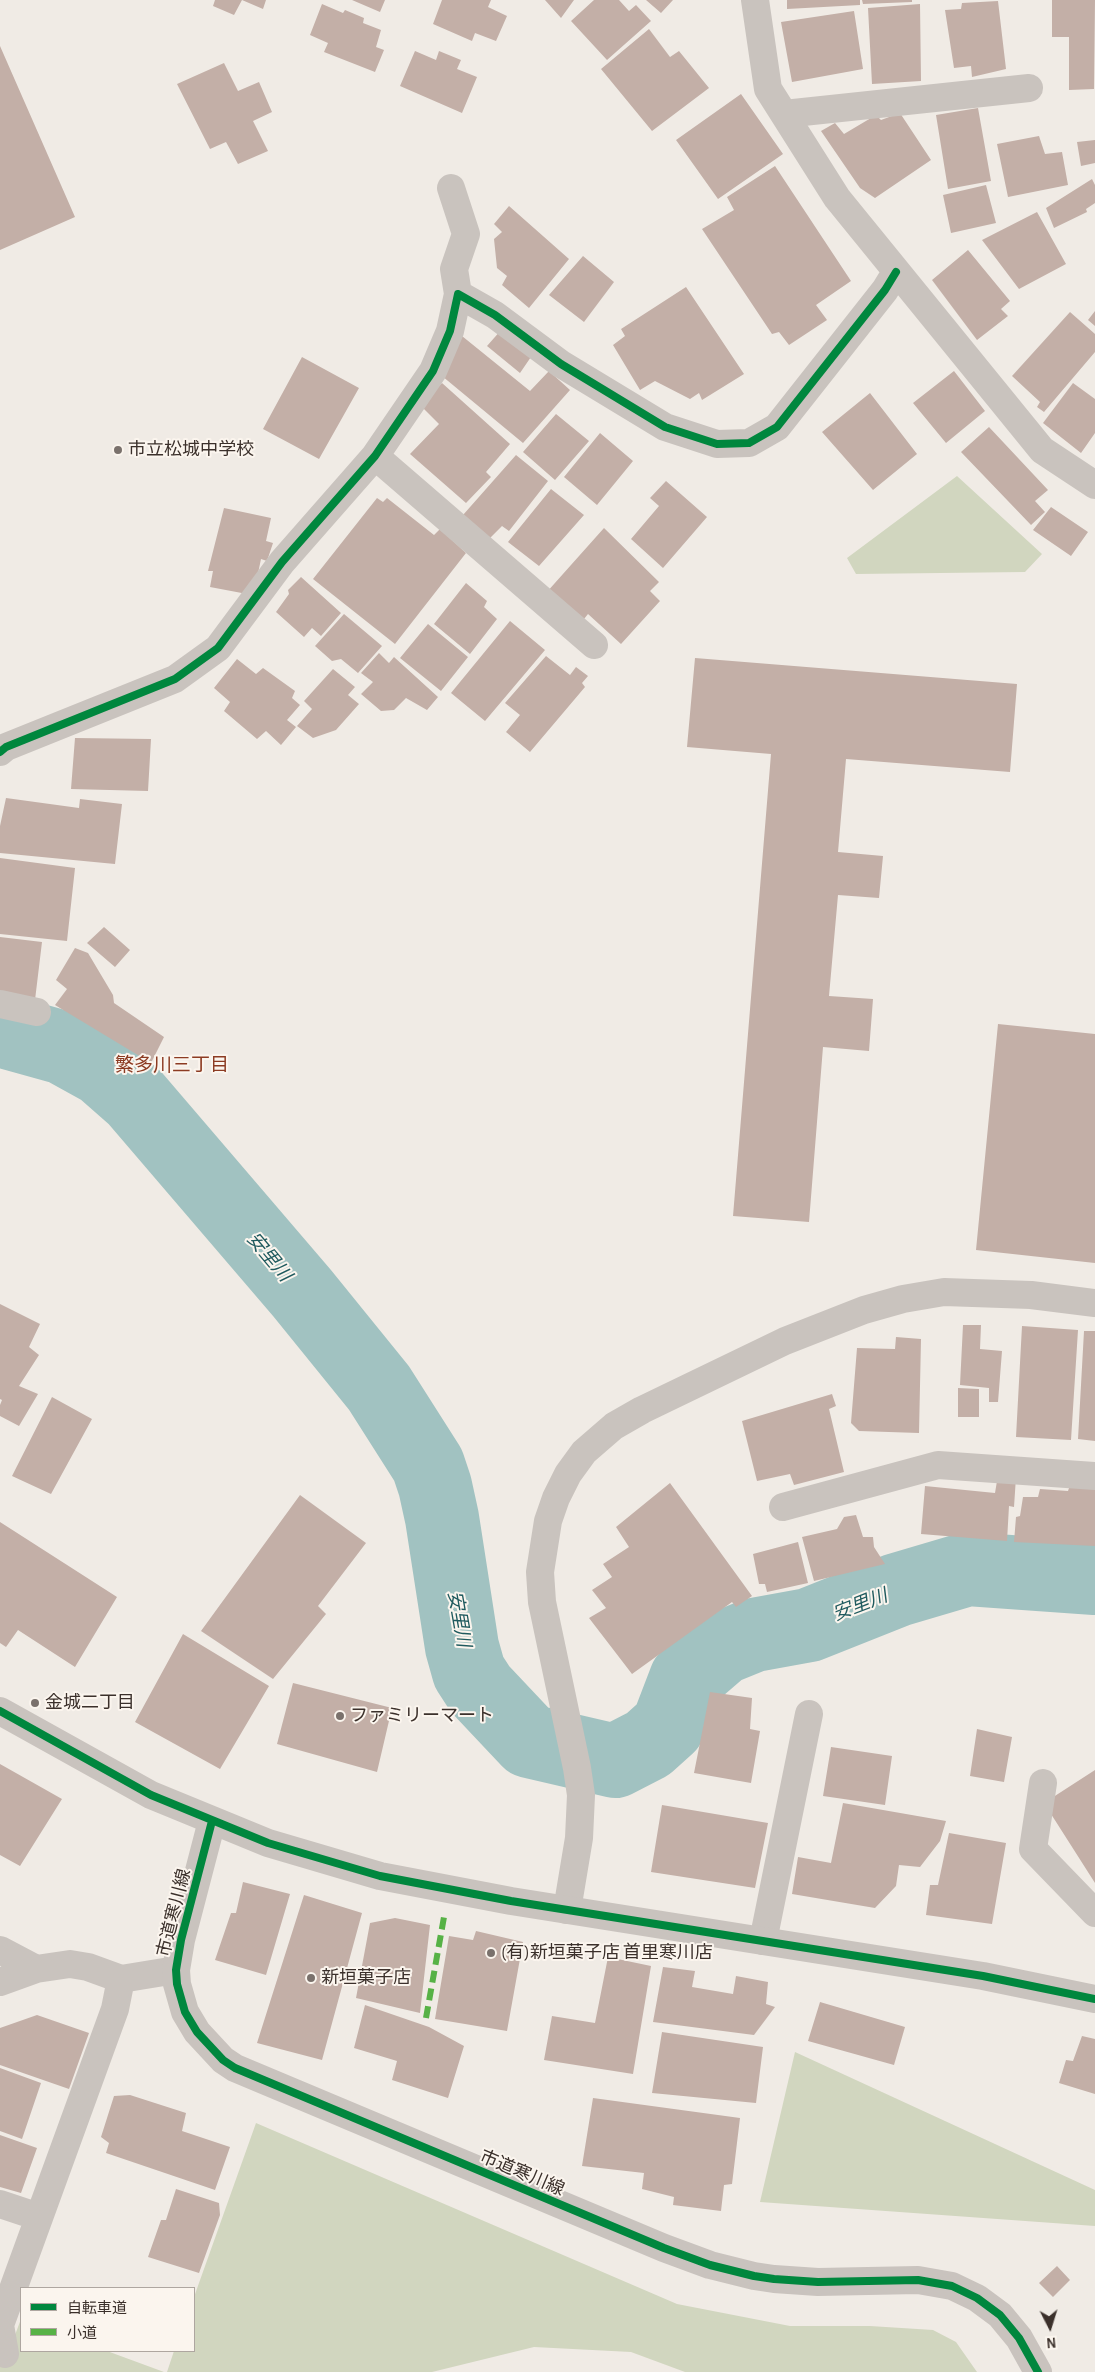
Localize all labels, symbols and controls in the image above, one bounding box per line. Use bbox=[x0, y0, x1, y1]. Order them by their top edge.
place label: 市立松城中学校 bbox=[128, 439, 254, 461]
marker: 市立松城中学校 bbox=[112, 444, 124, 456]
district label: 繁多川三丁目 bbox=[115, 1054, 229, 1076]
water label: 安里川 bbox=[242, 1228, 296, 1286]
water label: 安里川 bbox=[829, 1584, 891, 1626]
water label: 安里川 bbox=[443, 1589, 475, 1649]
place label: 金城二丁目 bbox=[45, 1692, 135, 1714]
marker: 金城二丁目 bbox=[29, 1697, 41, 1709]
place label: ファミリーマート bbox=[350, 1705, 494, 1727]
marker: ファミリーマート bbox=[334, 1710, 346, 1722]
street label: 市道寒川線 bbox=[153, 1867, 195, 1959]
place label: (有)新垣菓子店 首里寒川店 bbox=[501, 1942, 713, 1964]
marker: (有)新垣菓子店 首里寒川店 bbox=[485, 1947, 497, 1959]
place label: 新垣菓子店 bbox=[321, 1967, 411, 1989]
marker: 新垣菓子店 bbox=[305, 1972, 317, 1984]
street label: 市道寒川線 bbox=[476, 2145, 568, 2201]
legend bbox=[20, 2287, 195, 2352]
text: 自転車道 bbox=[67, 2301, 127, 2316]
north arrow bbox=[1025, 2302, 1075, 2352]
text: 小道 bbox=[67, 2326, 97, 2341]
text: N bbox=[1046, 2335, 1057, 2349]

